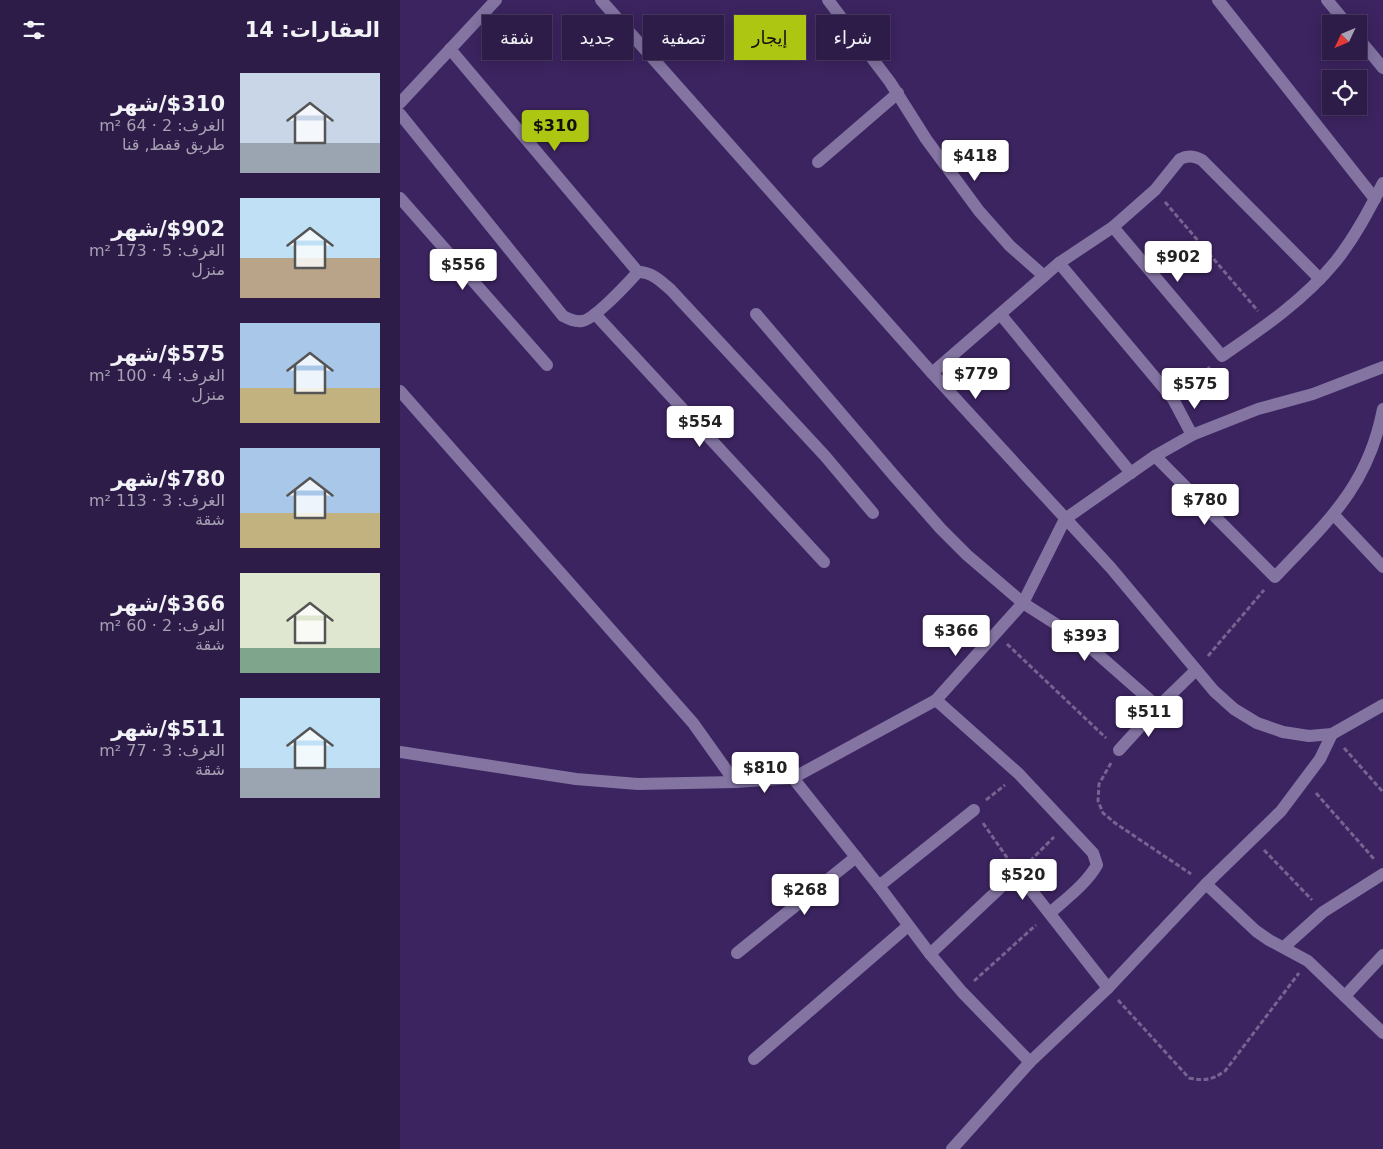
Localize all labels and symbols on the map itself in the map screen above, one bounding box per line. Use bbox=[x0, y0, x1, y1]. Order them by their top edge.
north arrow bbox=[1322, 15, 1368, 60]
pin: $310 bbox=[525, 110, 585, 152]
pin: $418 bbox=[945, 140, 1005, 182]
pin: $902 bbox=[1148, 240, 1208, 283]
pin: $556 bbox=[433, 248, 493, 291]
pin: $779 bbox=[946, 358, 1006, 400]
pin: $575 bbox=[1165, 368, 1225, 410]
pin: $554 bbox=[670, 406, 730, 448]
pin: $780 bbox=[1175, 484, 1235, 526]
pin: $366 bbox=[926, 614, 986, 657]
pin: $393 bbox=[1055, 620, 1115, 662]
pin: $511 bbox=[1119, 696, 1179, 738]
pin: $810 bbox=[735, 752, 795, 794]
pin: $520 bbox=[993, 858, 1053, 901]
pin: $268 bbox=[775, 874, 835, 916]

